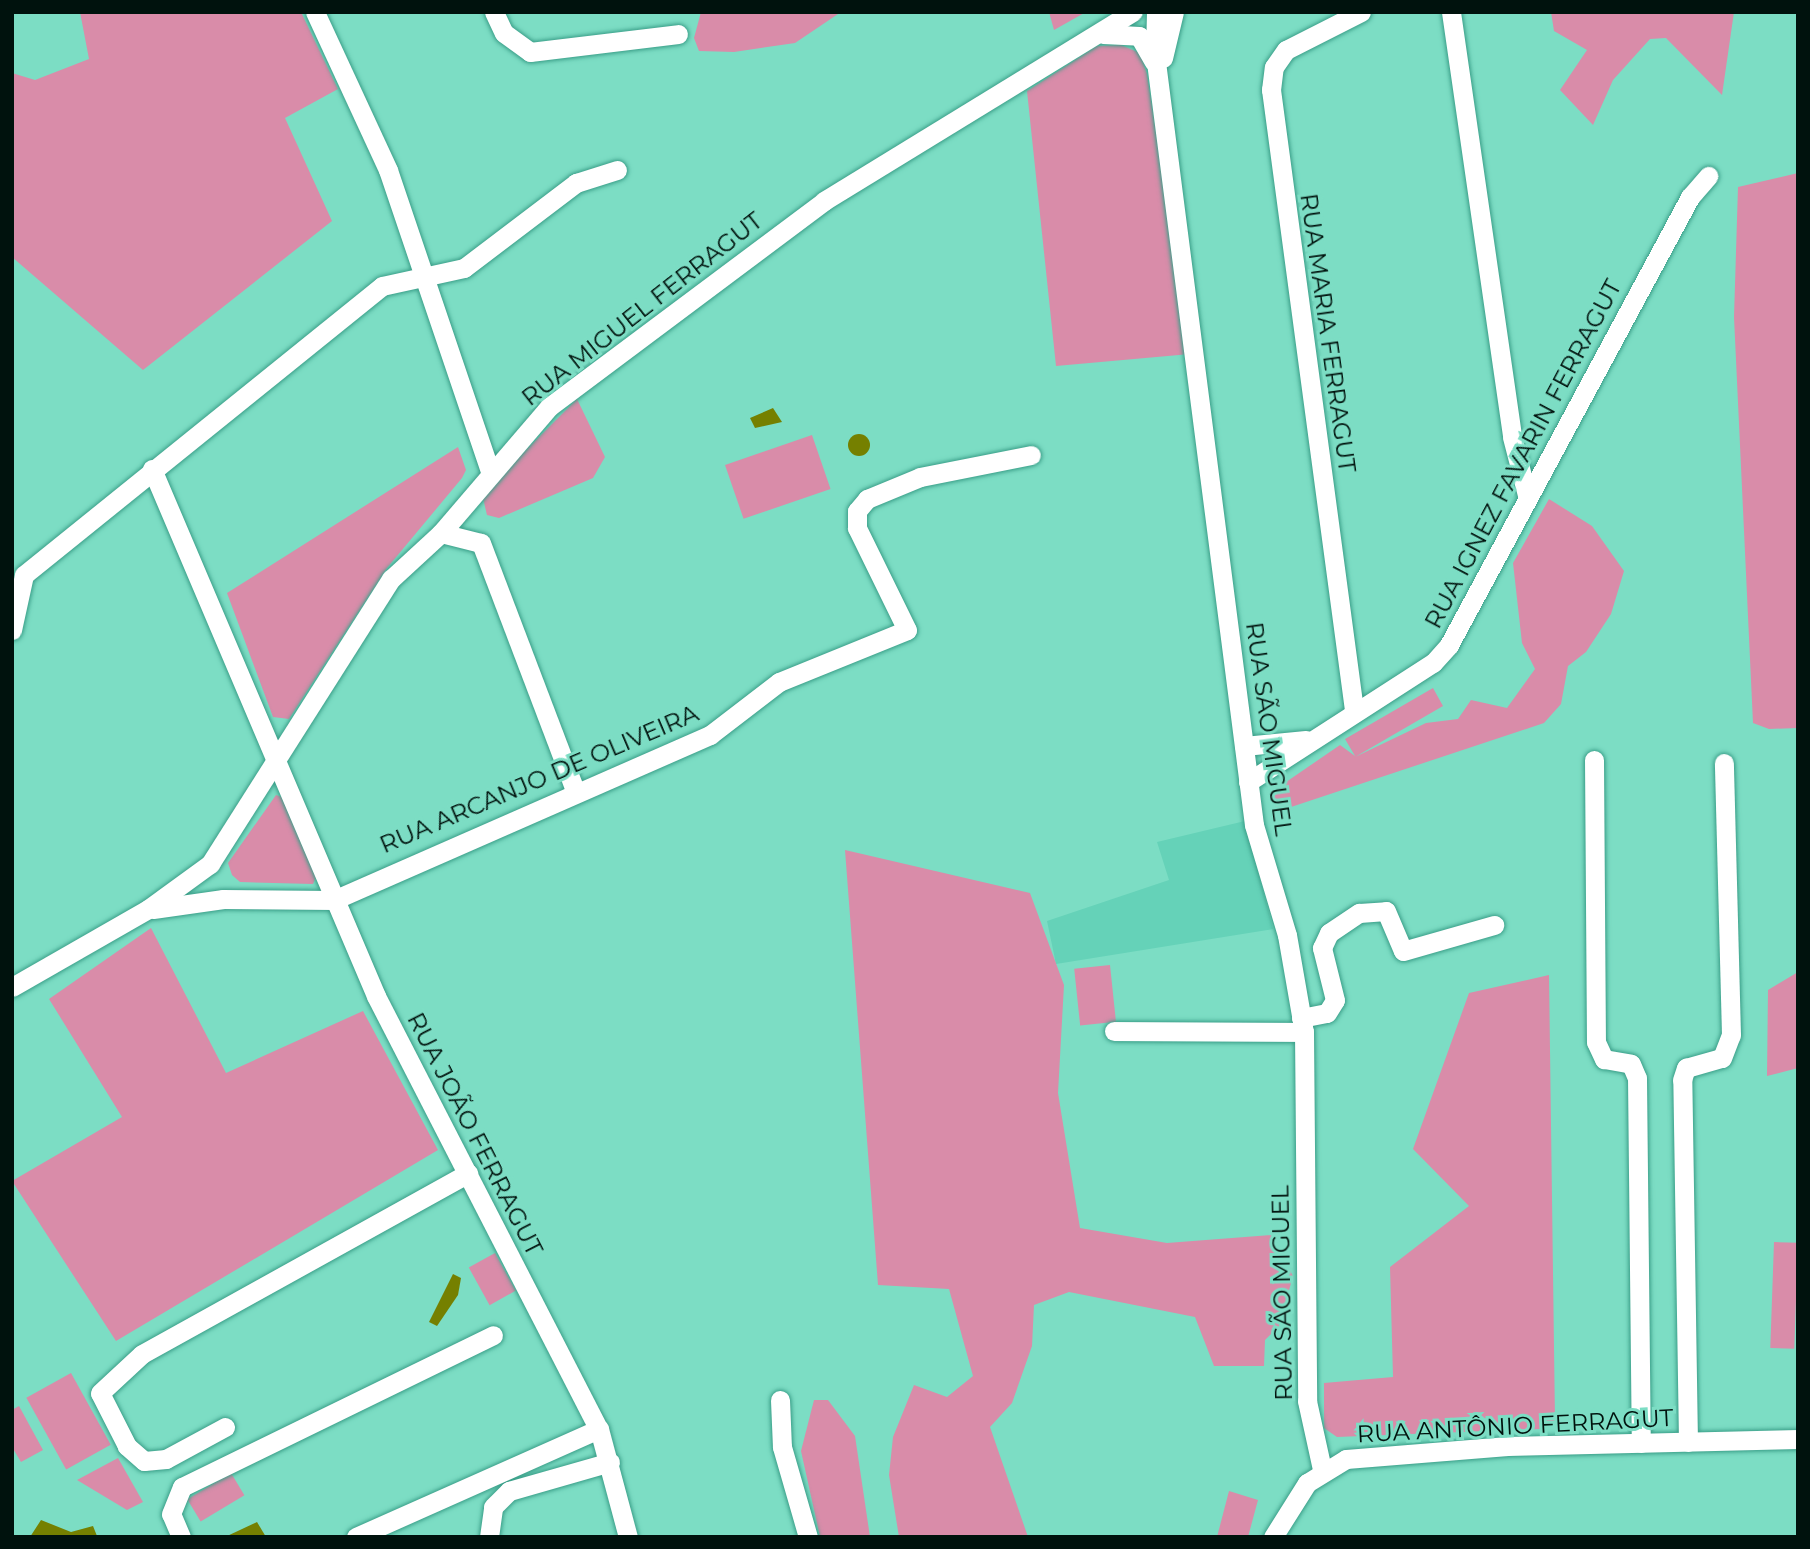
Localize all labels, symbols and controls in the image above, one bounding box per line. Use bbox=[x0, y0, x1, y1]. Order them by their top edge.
street label: RUA MARIA FERRAGUT bbox=[1294, 192, 1362, 474]
street label: RUA MIGUEL FERRAGUT bbox=[516, 206, 768, 412]
street label: RUA IGNEZ FAVARIN FERRAGUT bbox=[1419, 275, 1627, 633]
street label: RUA SÃO MIGUEL bbox=[1240, 620, 1298, 838]
street label: RUA ARCANJO DE OLIVEIRA bbox=[375, 699, 703, 859]
street label: RUA JOÃO FERRAGUT bbox=[401, 1008, 549, 1260]
street label: RUA SÃO MIGUEL bbox=[1266, 1185, 1298, 1401]
street label: RUA ANTÔNIO FERRAGUT bbox=[1356, 1403, 1674, 1449]

